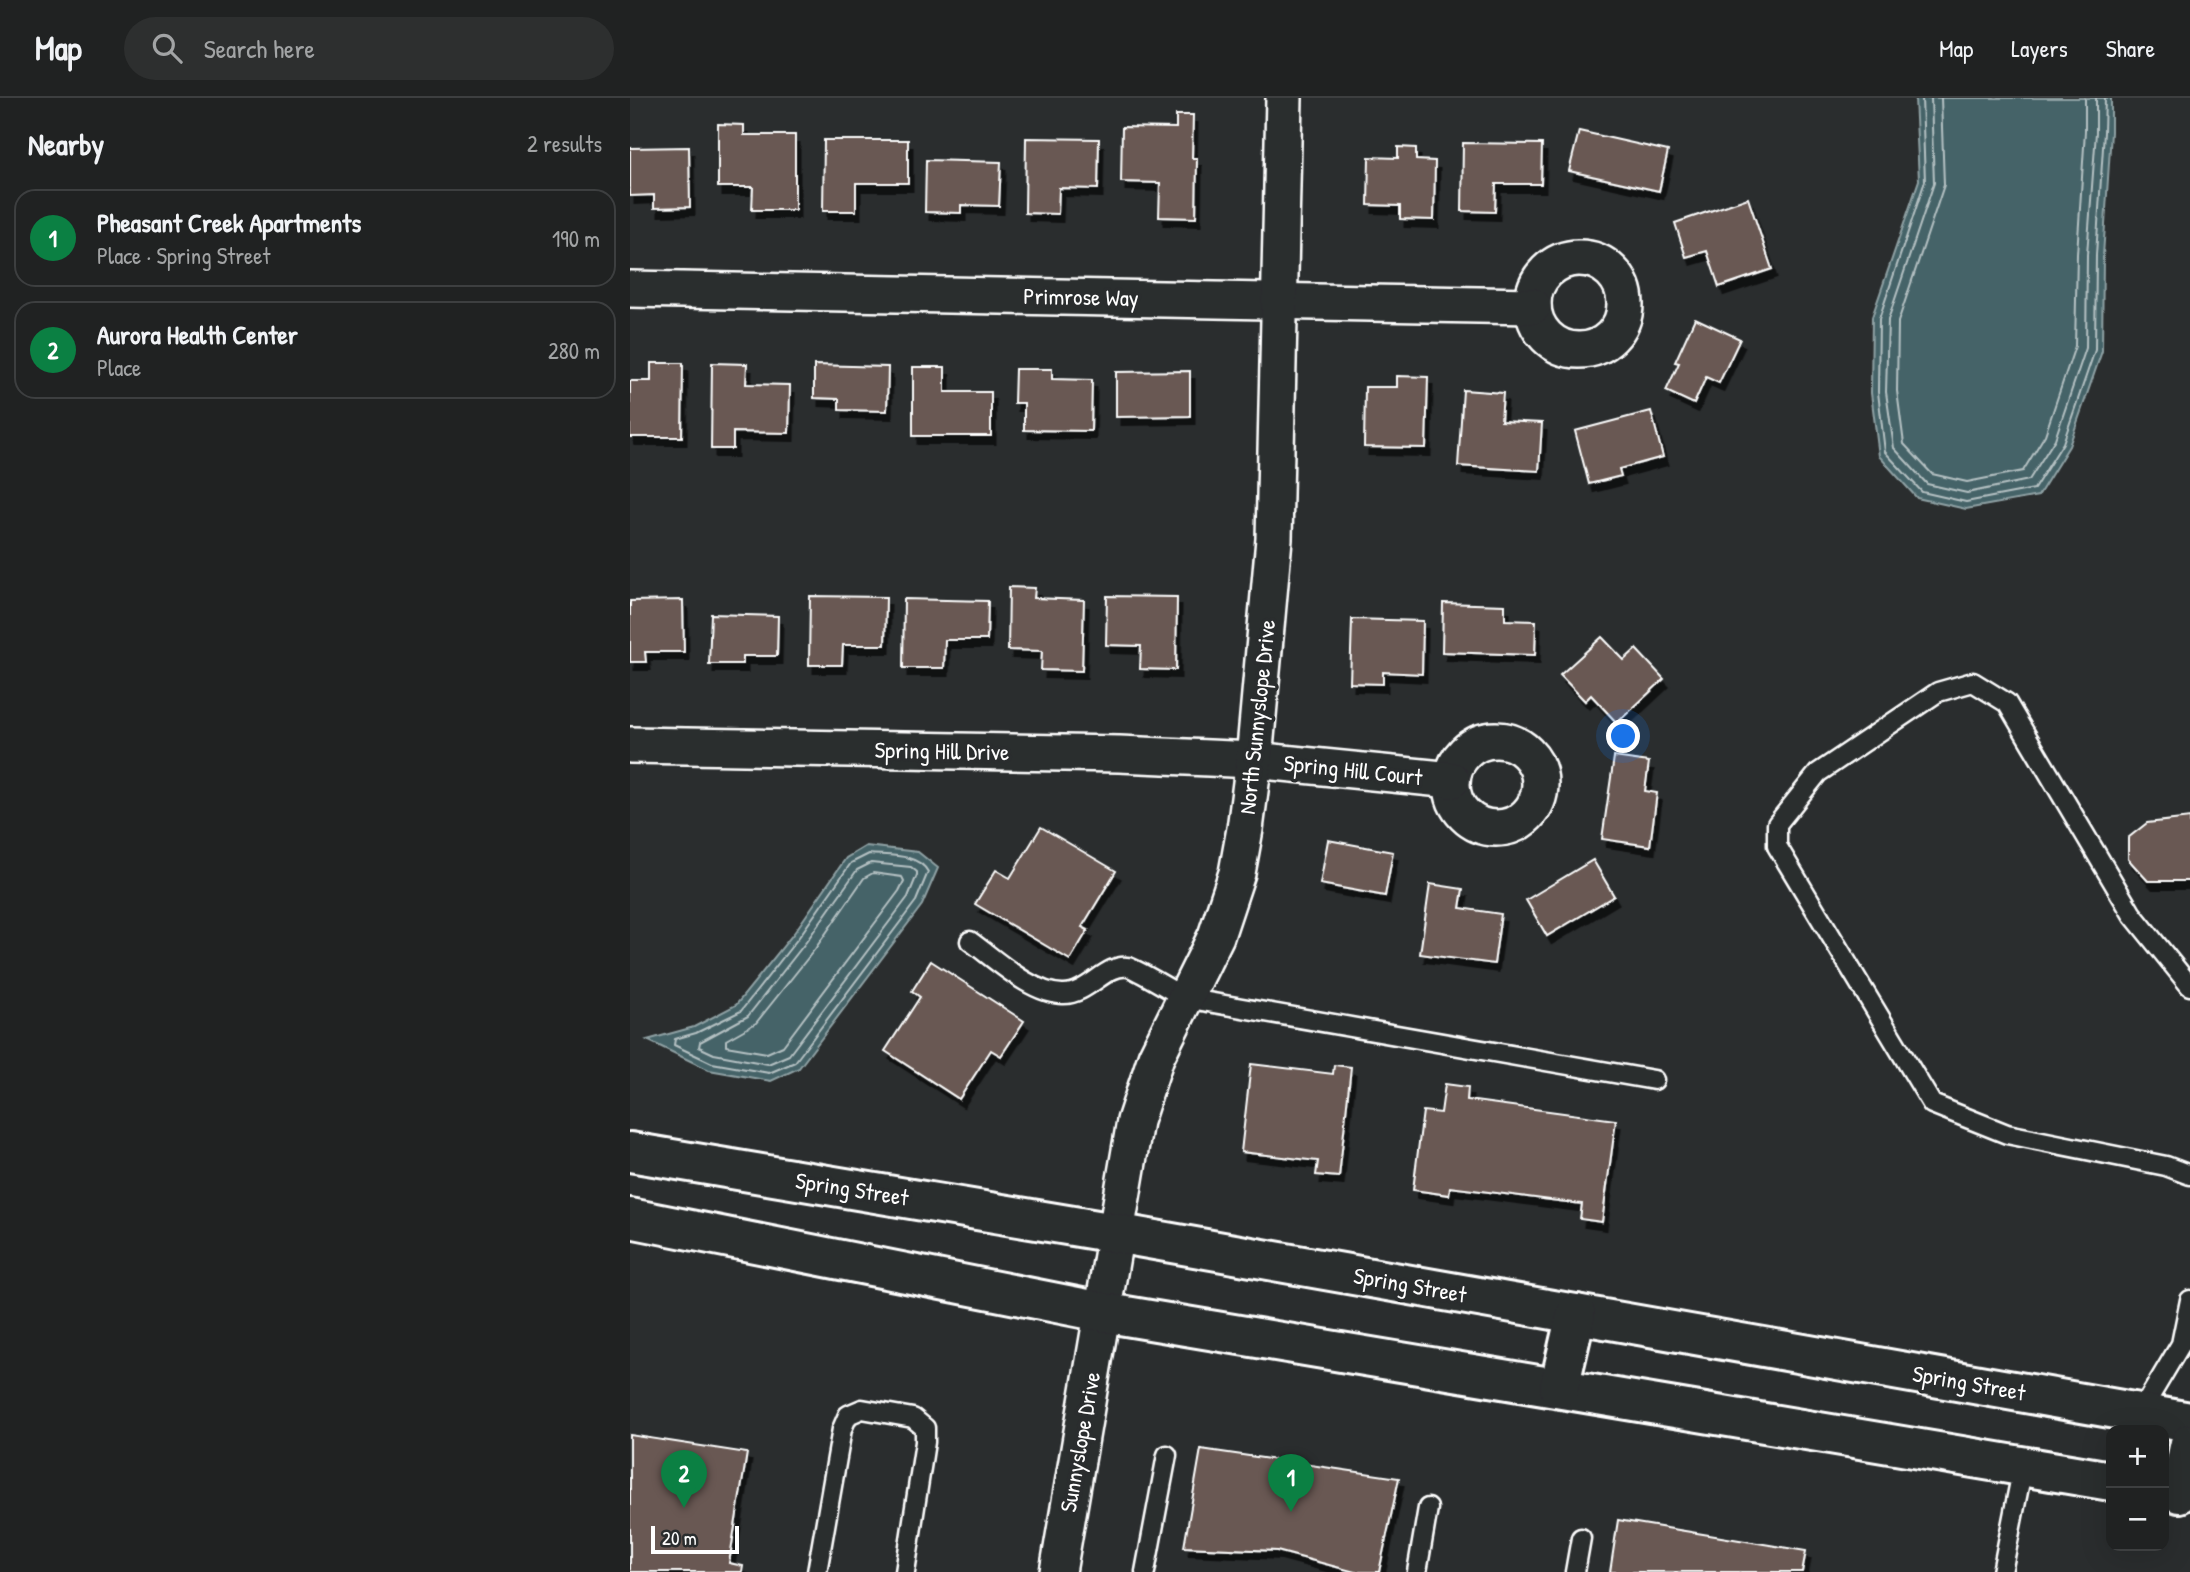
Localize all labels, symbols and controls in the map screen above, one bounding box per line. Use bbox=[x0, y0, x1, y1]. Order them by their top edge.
search box bbox=[124, 17, 614, 80]
text: Map bbox=[35, 26, 82, 70]
icon: search bbox=[148, 29, 186, 67]
text: Search here bbox=[204, 31, 315, 66]
text: Map bbox=[1939, 32, 1973, 64]
text: Layers bbox=[2011, 32, 2068, 64]
text: Share bbox=[2106, 32, 2155, 64]
text: Nearby bbox=[28, 124, 104, 164]
text: 2 results bbox=[527, 128, 602, 159]
text: Pheasant Creek Apartments bbox=[97, 205, 361, 240]
text: 1 bbox=[49, 223, 57, 254]
text: 190 m bbox=[552, 223, 600, 254]
text: Place · Spring Street bbox=[97, 240, 270, 271]
street label: Primrose Way bbox=[1023, 280, 1139, 313]
text: Aurora Health Center bbox=[97, 317, 298, 352]
text: 2 bbox=[48, 335, 58, 366]
text: 280 m bbox=[548, 335, 600, 366]
text: Place bbox=[97, 352, 141, 383]
street label: North Sunnyslope Drive bbox=[1231, 618, 1282, 816]
your location bbox=[1606, 719, 1640, 753]
street label: Spring Hill Drive bbox=[874, 734, 1010, 767]
street label: Spring Hill Court bbox=[1282, 747, 1425, 792]
street label: Spring Street bbox=[793, 1164, 912, 1213]
street label: Spring Street bbox=[1351, 1259, 1470, 1310]
street label: Spring Street bbox=[1910, 1357, 2029, 1408]
street label: Sunnyslope Drive bbox=[1052, 1369, 1107, 1515]
map controls bbox=[2106, 1425, 2169, 1551]
button: + bbox=[2106, 1425, 2169, 1488]
pin: 2 bbox=[661, 1450, 707, 1508]
pin: 1 bbox=[1268, 1454, 1314, 1512]
button: − bbox=[2106, 1488, 2169, 1551]
scale bar bbox=[651, 1523, 738, 1555]
text: 20 m bbox=[662, 1525, 697, 1551]

